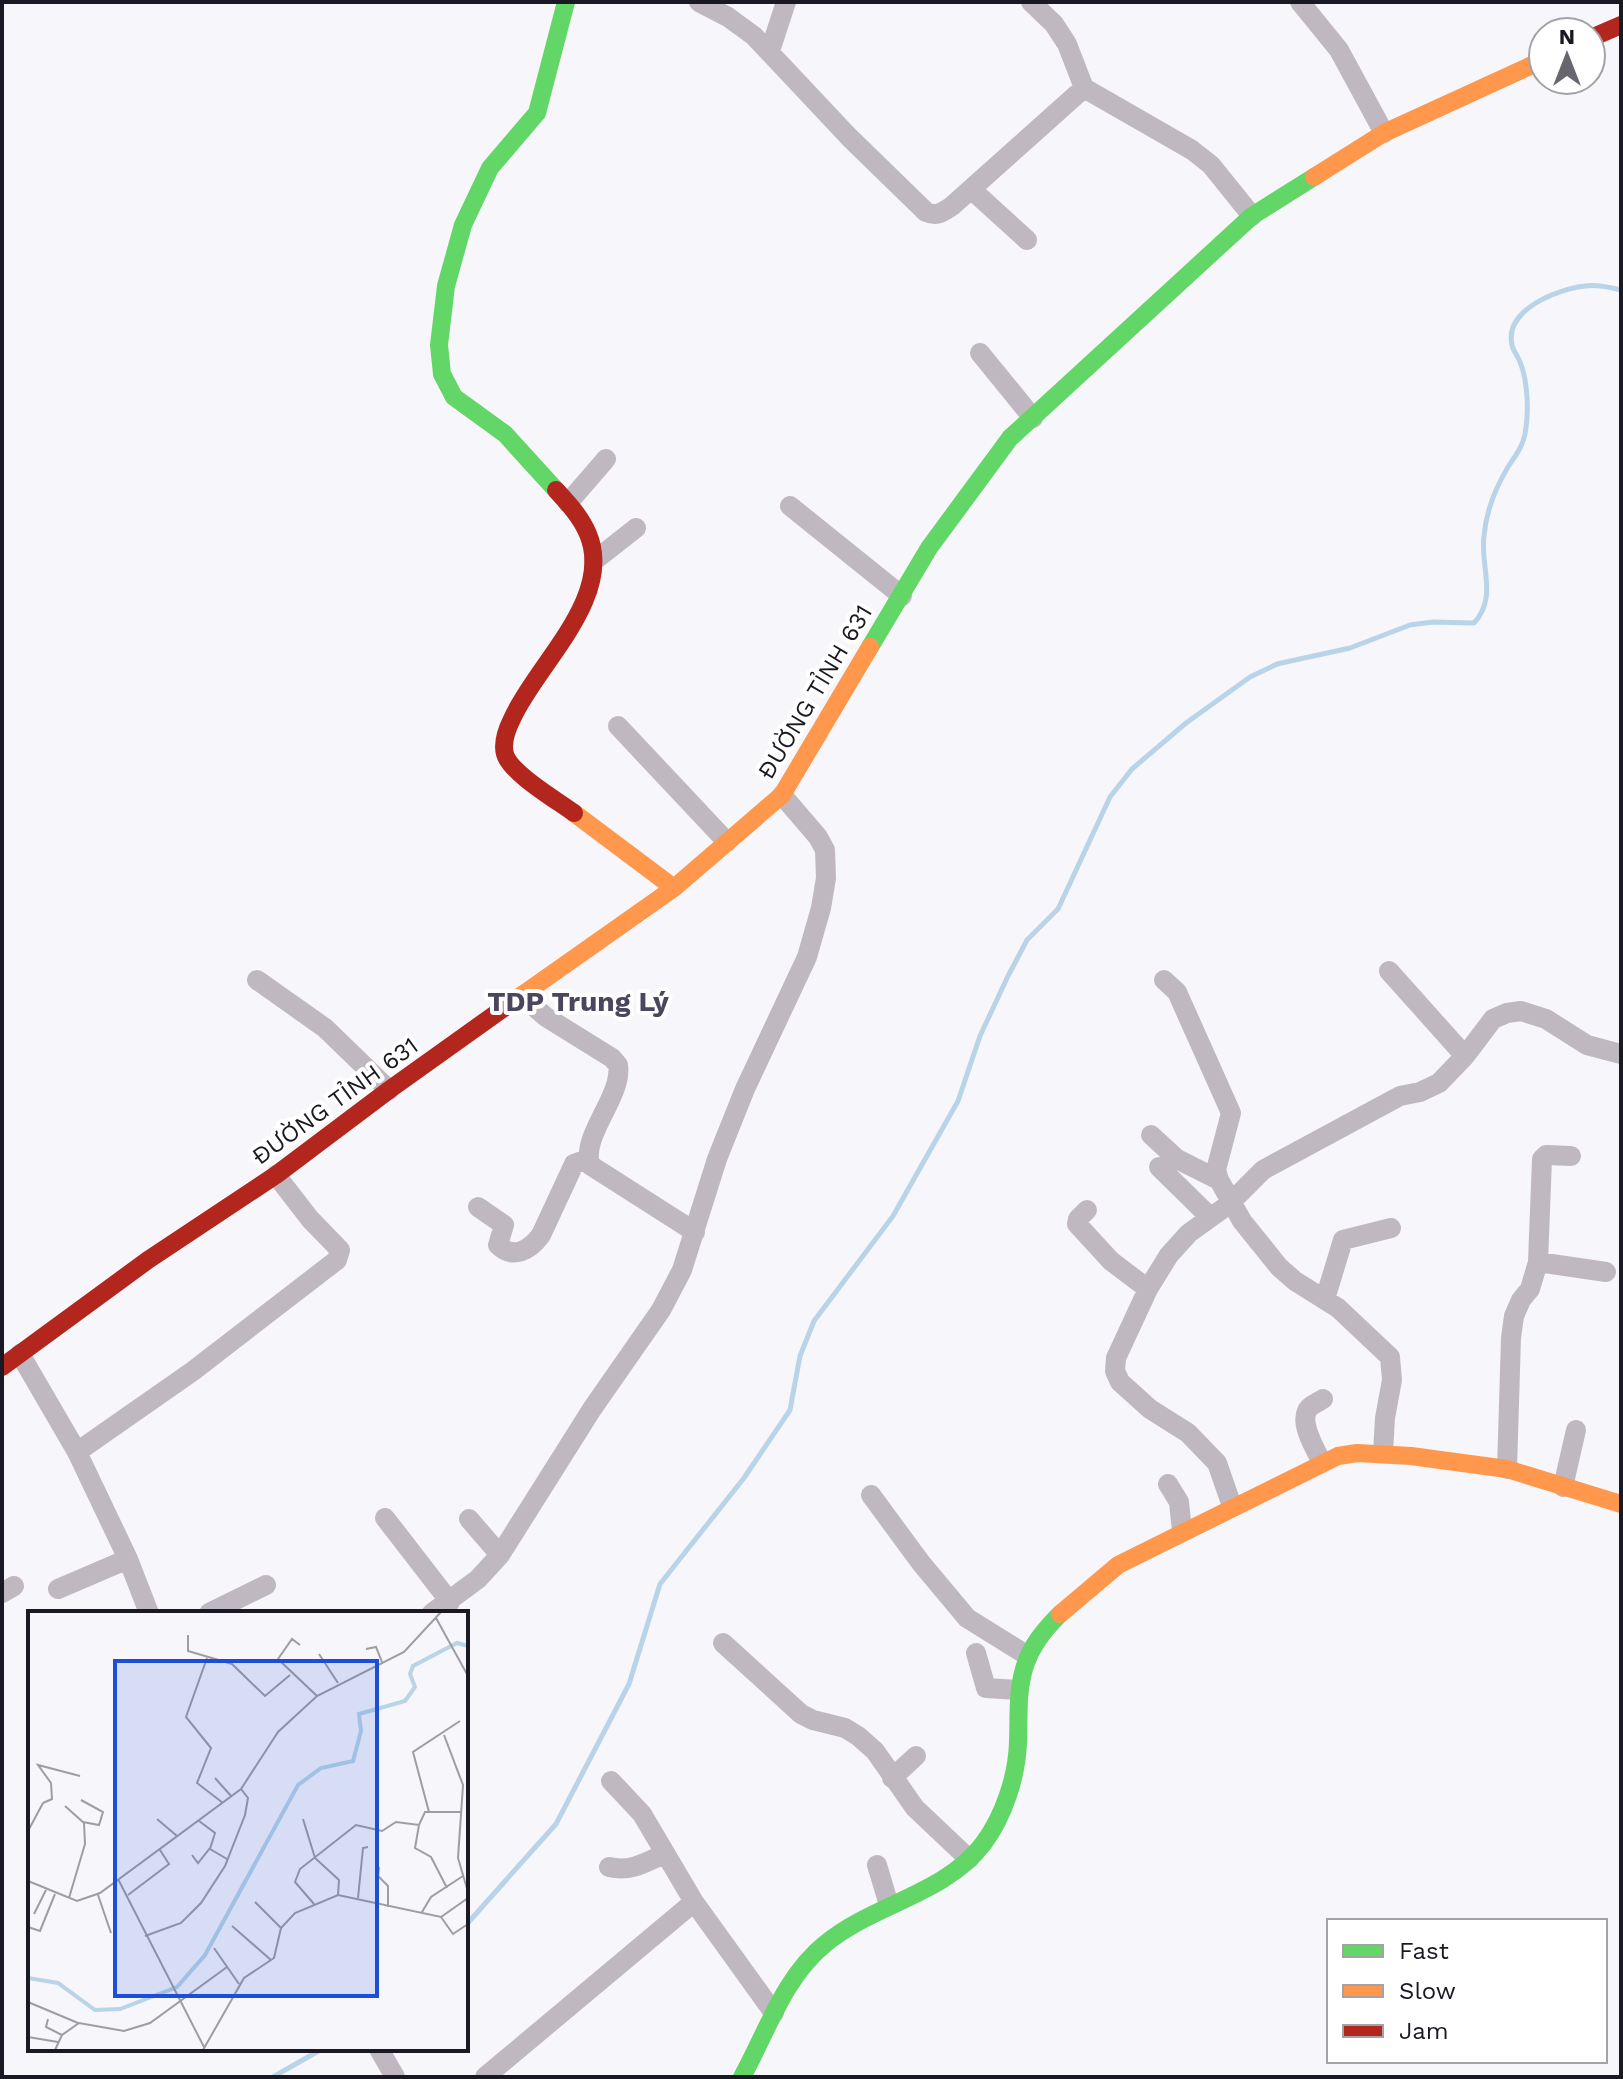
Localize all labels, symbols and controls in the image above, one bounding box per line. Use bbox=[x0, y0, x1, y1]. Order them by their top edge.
north arrow bbox=[1527, 16, 1607, 96]
text: N bbox=[1559, 24, 1575, 49]
street label: ĐƯỜNG TỈNH 631 bbox=[752, 600, 878, 784]
district label: TDP Trung Lý bbox=[487, 985, 669, 1018]
street label: ĐƯỜNG TỈNH 631 bbox=[247, 1031, 423, 1171]
inset map bbox=[28, 1611, 468, 2051]
legend bbox=[1327, 1919, 1607, 2063]
text: Fast bbox=[1399, 1937, 1449, 1965]
text: Slow bbox=[1399, 1977, 1456, 2005]
text: Jam bbox=[1399, 2017, 1449, 2045]

